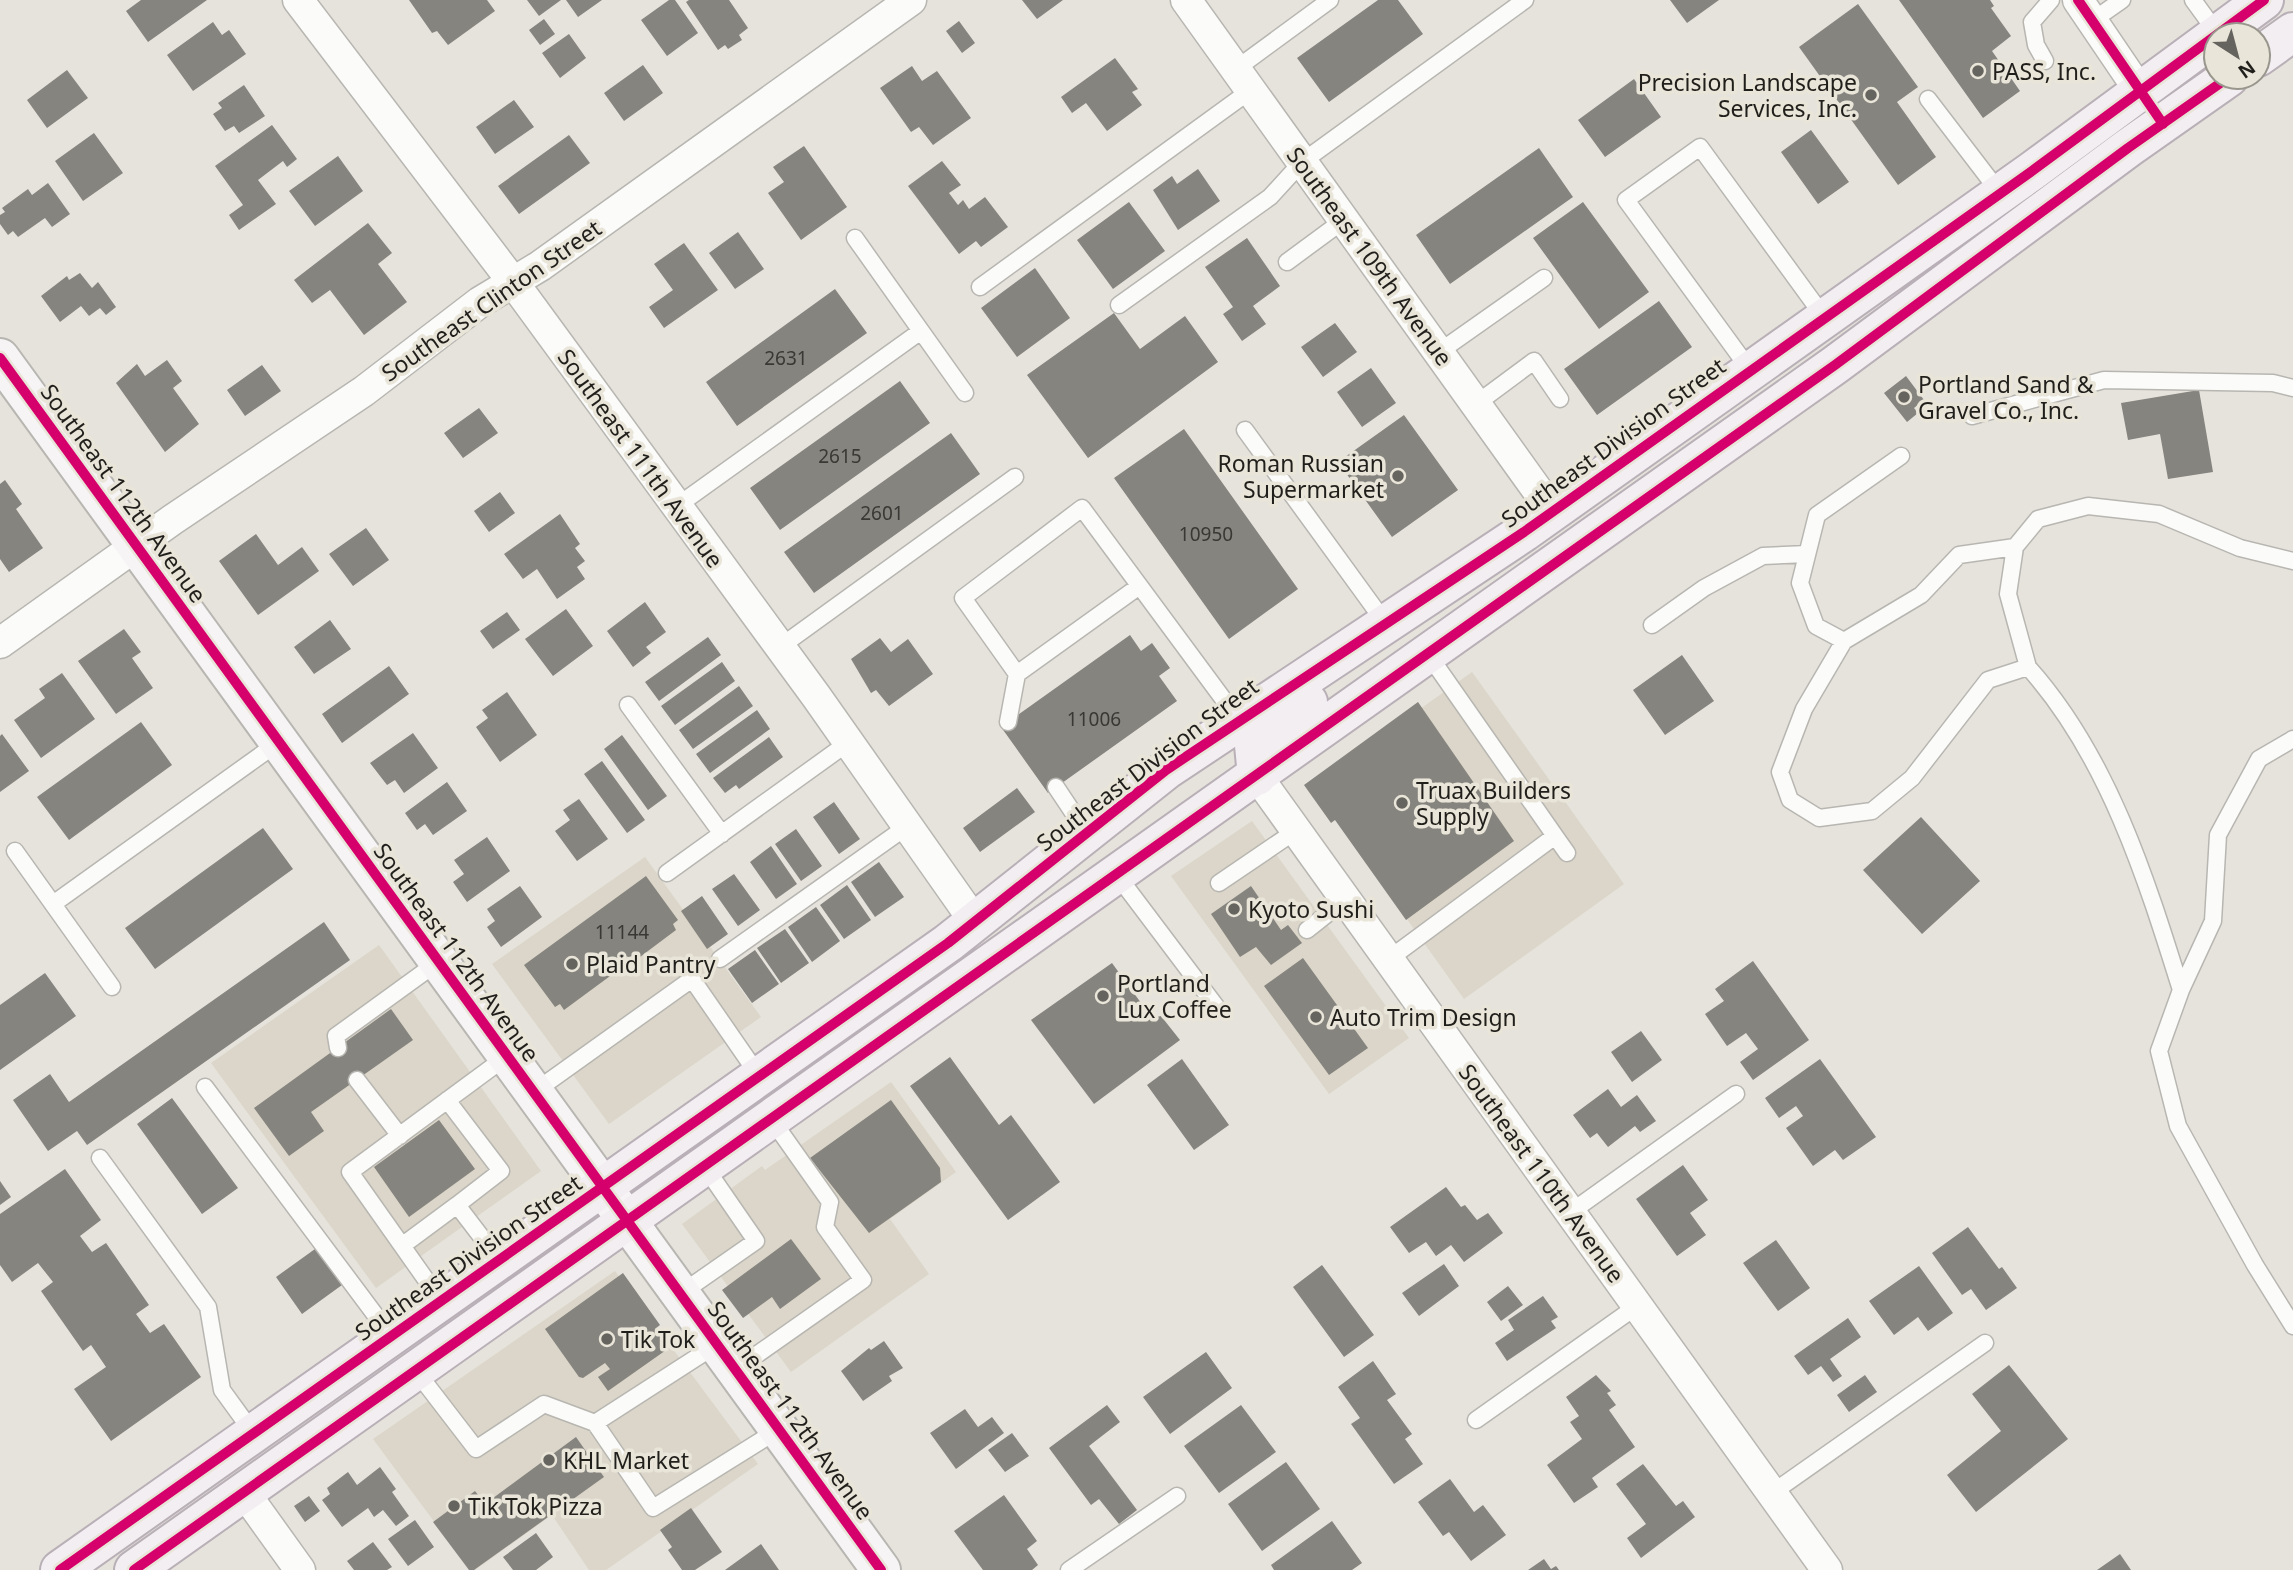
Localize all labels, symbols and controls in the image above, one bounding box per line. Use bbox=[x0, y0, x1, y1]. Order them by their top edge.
north arrow bbox=[2202, 21, 2272, 91]
place label: PASS, Inc. bbox=[1992, 55, 2096, 87]
text: N bbox=[2233, 55, 2261, 85]
marker: PASS, Inc. bbox=[1970, 63, 1986, 79]
place label: Precision Landscape Services, Inc. bbox=[1638, 66, 1857, 124]
marker: Precision Landscape Services, Inc. bbox=[1863, 87, 1879, 103]
street label: Southeast 109th Avenue bbox=[1280, 140, 1460, 372]
street label: Southeast Clinton Street bbox=[375, 212, 607, 388]
street label: Southeast 111th Avenue bbox=[551, 342, 731, 574]
house number: 2631 bbox=[764, 345, 808, 371]
street label: Southeast Division Street bbox=[1494, 350, 1732, 534]
place label: Portland Sand & Gravel Co., Inc. bbox=[1918, 368, 2094, 426]
street label: Southeast 112th Avenue bbox=[34, 377, 214, 609]
marker: Portland Sand & Gravel Co., Inc. bbox=[1896, 389, 1912, 405]
house number: 2615 bbox=[818, 443, 862, 469]
place label: Roman Russian Supermarket bbox=[1218, 447, 1384, 505]
marker: Roman Russian Supermarket bbox=[1390, 468, 1406, 484]
house number: 2601 bbox=[860, 500, 904, 526]
house number: 10950 bbox=[1179, 521, 1233, 547]
street label: Southeast Division Street bbox=[1030, 670, 1264, 858]
house number: 11006 bbox=[1067, 706, 1121, 732]
place label: Truax Builders Supply bbox=[1416, 774, 1571, 832]
marker: Truax Builders Supply bbox=[1394, 795, 1410, 811]
street label: Southeast 112th Avenue bbox=[367, 836, 547, 1068]
place label: Kyoto Sushi bbox=[1248, 893, 1374, 925]
marker: Kyoto Sushi bbox=[1226, 901, 1242, 917]
house number: 11144 bbox=[595, 919, 649, 945]
place label: Plaid Pantry bbox=[586, 948, 716, 980]
marker: Plaid Pantry bbox=[564, 956, 580, 972]
place label: Portland Lux Coffee bbox=[1117, 967, 1232, 1025]
marker: Portland Lux Coffee bbox=[1095, 988, 1111, 1004]
place label: Auto Trim Design bbox=[1330, 1001, 1517, 1033]
marker: Auto Trim Design bbox=[1308, 1009, 1324, 1025]
street label: Southeast 110th Avenue bbox=[1452, 1057, 1632, 1289]
street label: Southeast Division Street bbox=[348, 1166, 588, 1348]
street label: Southeast 112th Avenue bbox=[701, 1294, 881, 1526]
place label: Tik Tok bbox=[621, 1323, 696, 1355]
marker: Tik Tok bbox=[599, 1331, 615, 1347]
place label: KHL Market bbox=[563, 1444, 689, 1476]
marker: KHL Market bbox=[541, 1452, 557, 1468]
place label: Tik Tok Pizza bbox=[468, 1490, 603, 1522]
marker: Tik Tok Pizza bbox=[446, 1498, 462, 1514]

